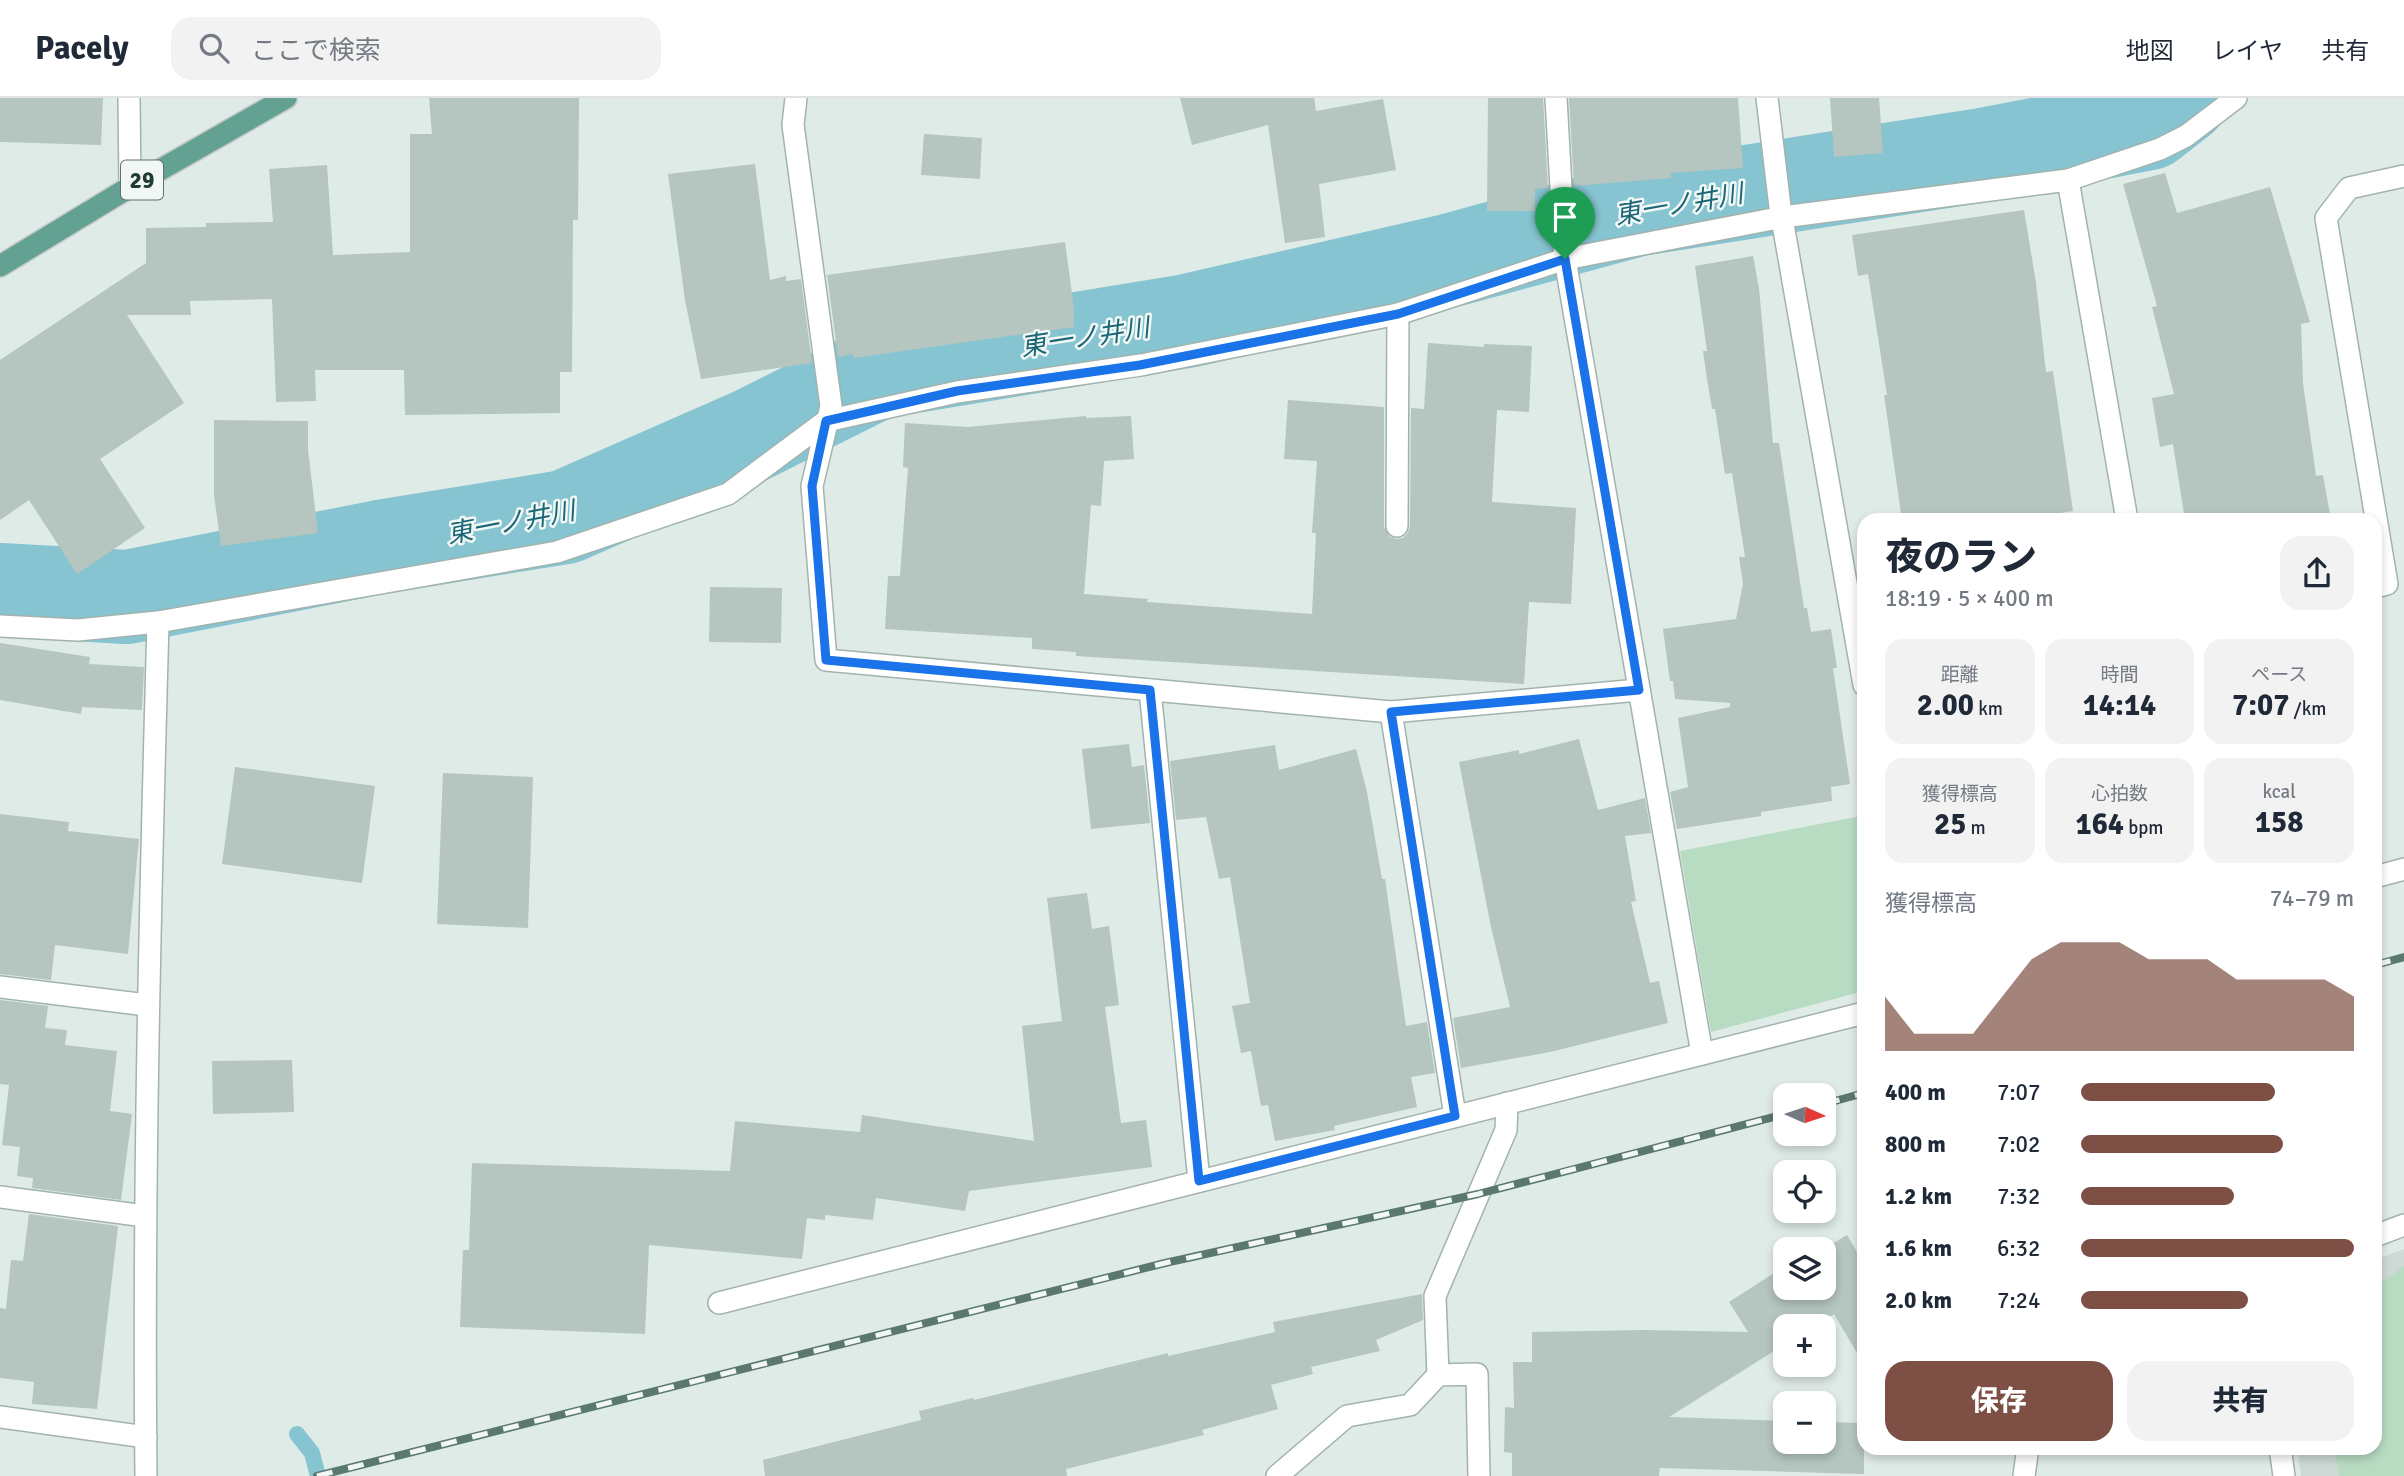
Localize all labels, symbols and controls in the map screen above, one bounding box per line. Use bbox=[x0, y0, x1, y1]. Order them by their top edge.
search box bbox=[171, 17, 661, 80]
text: Pacely bbox=[35, 28, 129, 69]
icon: search bbox=[195, 29, 233, 67]
text: ここで検索 bbox=[251, 35, 381, 67]
text: 地図 bbox=[2126, 36, 2174, 66]
text: レイヤ bbox=[2212, 36, 2283, 66]
text: 共有 bbox=[2321, 36, 2369, 66]
road number: 29 bbox=[121, 160, 163, 200]
water label: 東一ノ井川 bbox=[1612, 177, 1749, 232]
pin bbox=[1535, 187, 1595, 259]
icon: arrive bbox=[1546, 198, 1584, 236]
water label: 東一ノ井川 bbox=[1018, 312, 1155, 364]
water label: 東一ノ井川 bbox=[444, 494, 581, 551]
text: 夜のラン bbox=[1885, 534, 2037, 581]
button: share bbox=[2280, 536, 2354, 610]
text: 18:19 · 5 × 400 m bbox=[1885, 584, 2054, 613]
text: 距離 bbox=[1941, 663, 1979, 687]
text: 時間 bbox=[2100, 663, 2139, 687]
text: ペース bbox=[2251, 663, 2307, 687]
text: 2.00 bbox=[1917, 687, 1974, 724]
text: 14:14 bbox=[2083, 687, 2156, 724]
text: 7:07 bbox=[2232, 687, 2289, 724]
text: km bbox=[1974, 697, 2003, 721]
text: /km bbox=[2289, 697, 2326, 721]
text: kcal bbox=[2263, 780, 2296, 804]
text: 獲得標高 bbox=[1922, 782, 1998, 806]
text: 心拍数 bbox=[2091, 782, 2148, 806]
text: 158 bbox=[2255, 804, 2303, 841]
text: 25 bbox=[1934, 806, 1966, 843]
text: 164 bbox=[2075, 806, 2124, 843]
text: m bbox=[1966, 816, 1986, 840]
text: bpm bbox=[2124, 816, 2164, 840]
text: 74–79 m bbox=[2270, 884, 2354, 913]
text: 獲得標高 bbox=[1885, 889, 1977, 918]
text: 400 m bbox=[1885, 1078, 1946, 1107]
text: 7:07 bbox=[1997, 1078, 2040, 1107]
north arrow bbox=[1773, 1083, 1836, 1146]
map controls bbox=[1773, 1083, 1836, 1454]
text: 800 m bbox=[1885, 1130, 1946, 1159]
text: 7:02 bbox=[1997, 1130, 2040, 1159]
button: locate bbox=[1773, 1160, 1836, 1223]
text: 1.2 km bbox=[1885, 1182, 1952, 1211]
text: 7:32 bbox=[1997, 1182, 2040, 1211]
text: 1.6 km bbox=[1885, 1234, 1952, 1263]
text: 6:32 bbox=[1997, 1234, 2040, 1263]
button: layers bbox=[1773, 1237, 1836, 1300]
text: 2.0 km bbox=[1885, 1286, 1952, 1315]
text: 7:24 bbox=[1997, 1286, 2040, 1315]
button: + bbox=[1773, 1314, 1836, 1377]
button: 保存 bbox=[1885, 1361, 2113, 1441]
button: 共有 bbox=[2127, 1361, 2354, 1441]
button: − bbox=[1773, 1391, 1836, 1454]

